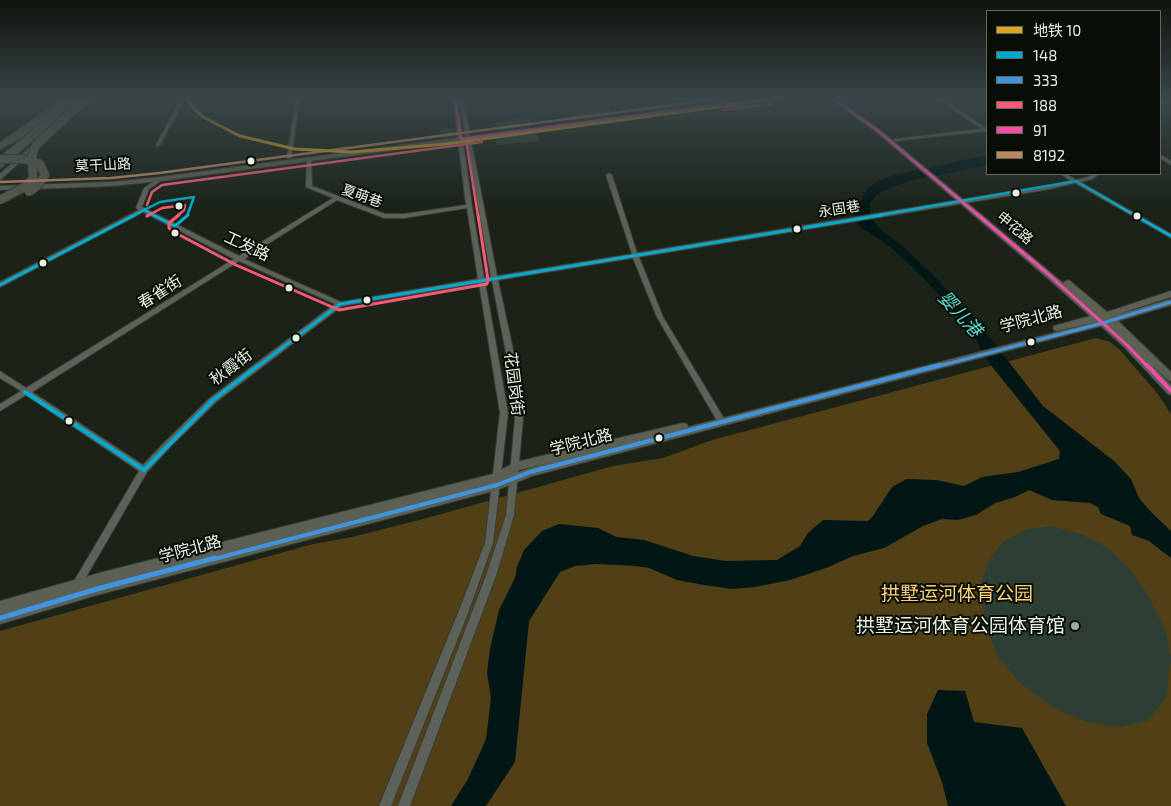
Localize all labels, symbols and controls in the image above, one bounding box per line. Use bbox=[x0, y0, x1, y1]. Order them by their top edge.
legend bbox=[986, 10, 1161, 175]
text: 地铁 10 bbox=[1033, 21, 1081, 39]
text: 148 bbox=[1033, 46, 1057, 64]
text: 333 bbox=[1033, 71, 1058, 89]
text: 188 bbox=[1033, 96, 1057, 114]
text: 91 bbox=[1033, 121, 1048, 139]
text: 8192 bbox=[1033, 146, 1065, 164]
street label: 莫干山路 bbox=[75, 155, 131, 175]
unlabelled marker bbox=[246, 156, 256, 166]
street label: 夏萌巷 bbox=[339, 181, 385, 211]
unlabelled marker bbox=[1011, 188, 1021, 198]
street label: 永固巷 bbox=[817, 197, 861, 221]
unlabelled marker bbox=[174, 201, 184, 211]
street label: 申花路 bbox=[994, 208, 1036, 248]
unlabelled marker bbox=[1132, 211, 1142, 221]
unlabelled marker bbox=[792, 224, 802, 234]
street label: 工发路 bbox=[221, 227, 273, 265]
unlabelled marker bbox=[170, 228, 180, 238]
unlabelled marker bbox=[38, 258, 48, 268]
street label: 春雀街 bbox=[135, 271, 185, 313]
unlabelled marker bbox=[284, 283, 294, 293]
water label: 婴儿港 bbox=[934, 287, 986, 341]
unlabelled marker bbox=[362, 295, 372, 305]
street label: 学院北路 bbox=[998, 301, 1064, 337]
unlabelled marker bbox=[291, 333, 301, 343]
unlabelled marker bbox=[1026, 337, 1036, 347]
street label: 秋霞街 bbox=[206, 345, 256, 389]
street label: 花园岗街 bbox=[501, 351, 527, 417]
unlabelled marker bbox=[64, 416, 74, 426]
street label: 学院北路 bbox=[548, 425, 614, 459]
unlabelled marker bbox=[654, 433, 664, 443]
street label: 学院北路 bbox=[157, 531, 223, 567]
park label: 拱墅运河体育公园 bbox=[881, 583, 1033, 605]
place label: 拱墅运河体育公园体育馆 bbox=[856, 615, 1065, 637]
marker: 拱墅运河体育公园体育馆 bbox=[1069, 620, 1081, 632]

